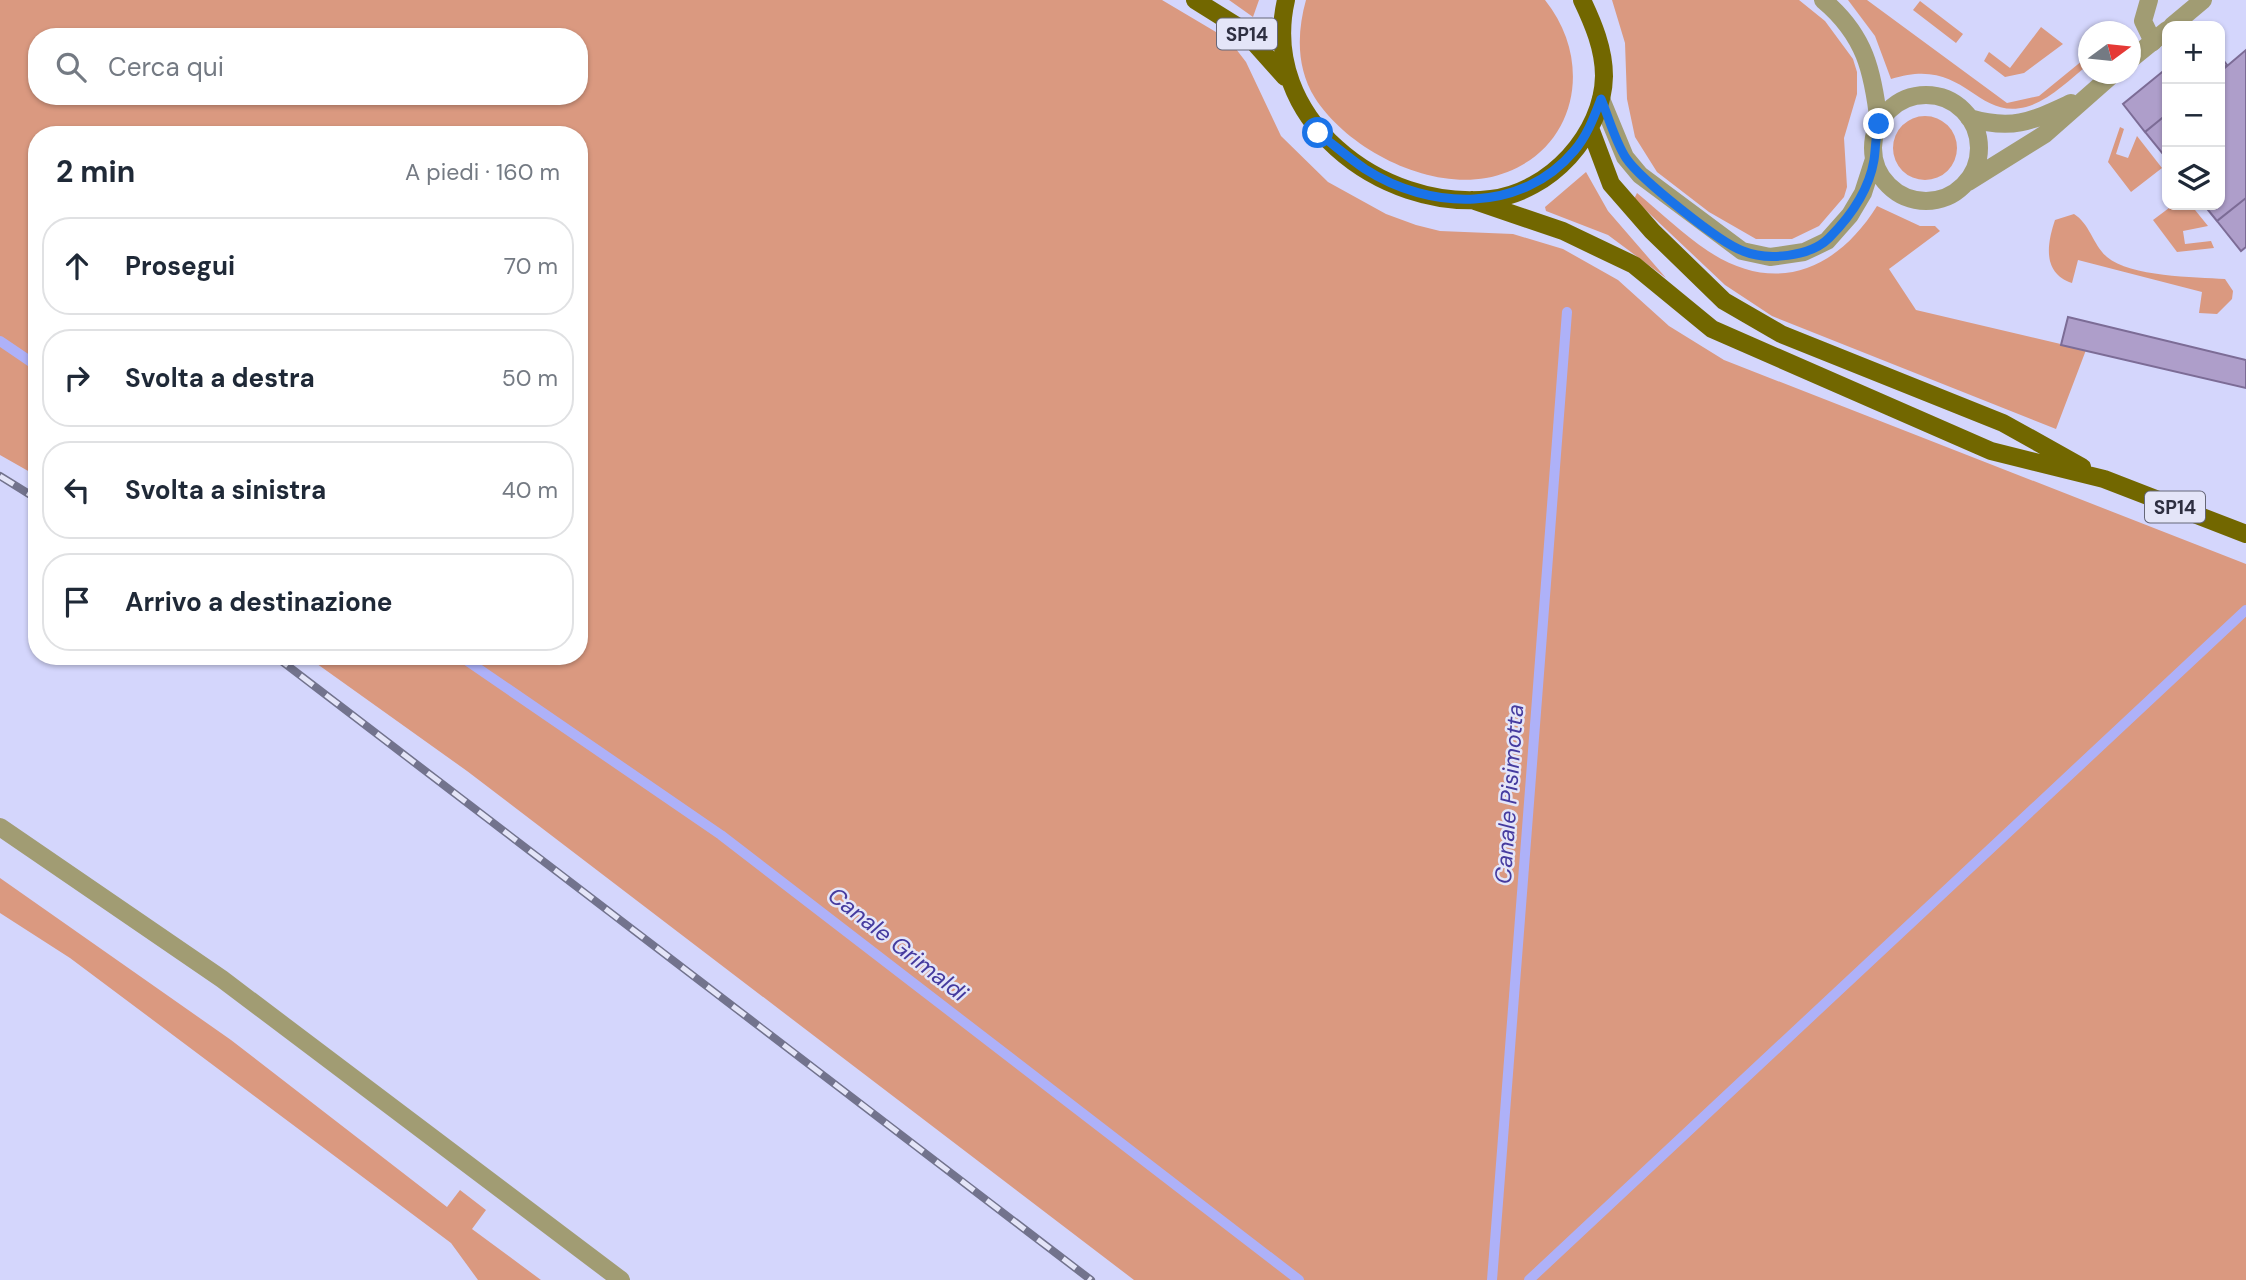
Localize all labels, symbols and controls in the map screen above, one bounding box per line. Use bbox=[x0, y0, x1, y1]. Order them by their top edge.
road number: SP14 bbox=[1217, 18, 1277, 50]
north arrow bbox=[2078, 21, 2141, 84]
map controls bbox=[2162, 21, 2225, 210]
button: + bbox=[2162, 21, 2225, 84]
search box bbox=[28, 28, 588, 105]
icon: search bbox=[52, 48, 90, 86]
text: Cerca qui bbox=[108, 50, 224, 84]
button: − bbox=[2162, 84, 2225, 147]
route end bbox=[1863, 108, 1894, 139]
route start bbox=[1302, 117, 1333, 148]
button: layers bbox=[2162, 147, 2225, 210]
text: 2 min bbox=[56, 152, 135, 191]
text: A piedi · 160 m bbox=[405, 157, 560, 187]
icon: ahead bbox=[58, 247, 96, 285]
text: Prosegui bbox=[125, 249, 235, 283]
text: 70 m bbox=[504, 251, 558, 281]
icon: right bbox=[58, 359, 96, 397]
text: Svolta a destra bbox=[125, 361, 315, 395]
text: 50 m bbox=[502, 363, 558, 393]
icon: left bbox=[58, 471, 96, 509]
text: Svolta a sinistra bbox=[125, 473, 326, 507]
text: 40 m bbox=[502, 475, 558, 505]
road number: SP14 bbox=[2145, 492, 2205, 522]
icon: arrive bbox=[58, 583, 96, 621]
text: Arrivo a destinazione bbox=[125, 585, 392, 619]
water label: Canale Pisimotta bbox=[1488, 703, 1530, 885]
water label: Canale Grimaldi bbox=[822, 880, 974, 1008]

